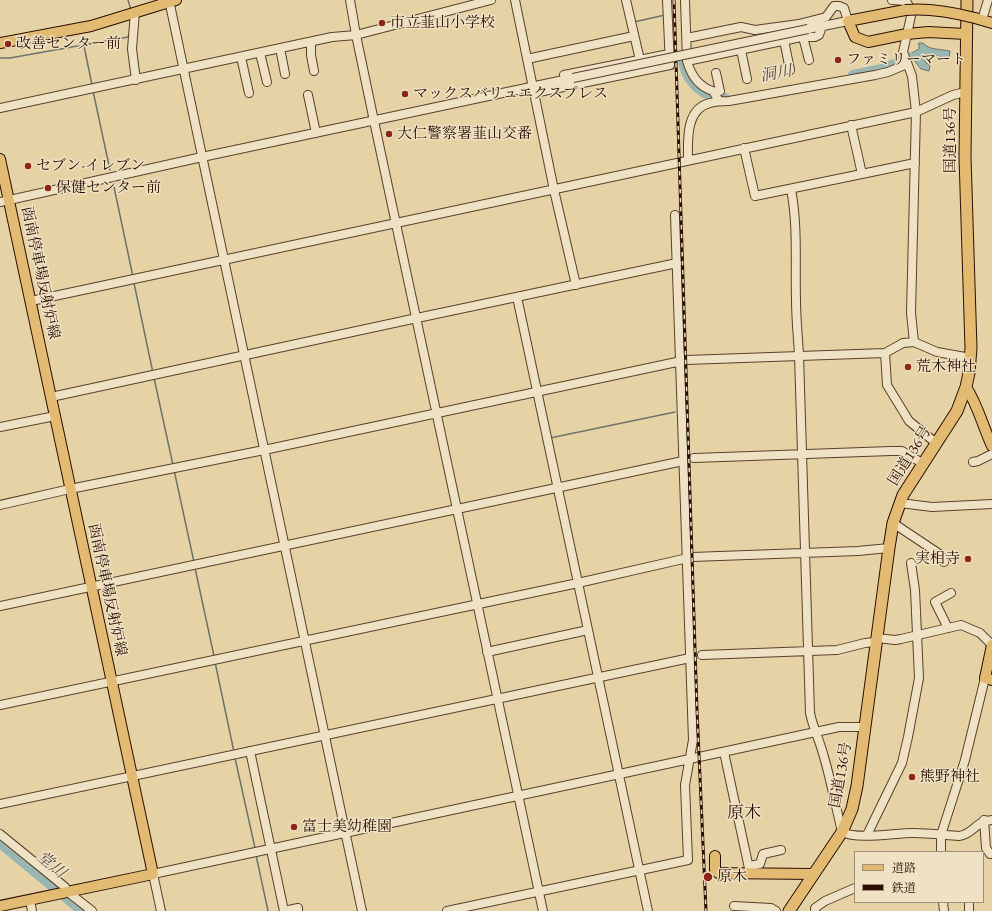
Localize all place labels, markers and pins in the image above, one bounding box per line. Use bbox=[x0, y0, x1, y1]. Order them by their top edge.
place label: 市立韮山小学校 bbox=[390, 14, 495, 32]
marker: 市立韮山小学校 bbox=[377, 18, 387, 28]
place label: 改善センター前 bbox=[16, 35, 121, 53]
marker: 改善センター前 bbox=[3, 39, 13, 49]
place label: ファミリーマート bbox=[846, 51, 966, 69]
marker: ファミリーマート bbox=[833, 55, 843, 65]
place label: マックスバリュエクスプレス bbox=[413, 85, 608, 103]
marker: マックスバリュエクスプレス bbox=[400, 89, 410, 99]
place label: 大仁警察署韮山交番 bbox=[397, 125, 532, 143]
marker: 大仁警察署韮山交番 bbox=[384, 129, 394, 139]
place label: セブン-イレブン bbox=[36, 157, 145, 175]
marker: セブン-イレブン bbox=[23, 161, 33, 171]
place label: 保健センター前 bbox=[56, 179, 161, 197]
marker: 保健センター前 bbox=[43, 183, 53, 193]
place label: 荒木神社 bbox=[916, 358, 976, 376]
marker: 荒木神社 bbox=[903, 362, 913, 372]
place label: 実相寺 bbox=[915, 550, 960, 568]
marker: 実相寺 bbox=[963, 554, 973, 564]
place label: 熊野神社 bbox=[920, 768, 980, 786]
marker: 熊野神社 bbox=[907, 772, 917, 782]
place label: 富士美幼稚園 bbox=[302, 818, 392, 836]
marker: 富士美幼稚園 bbox=[289, 822, 299, 832]
place label: 原木 bbox=[717, 868, 747, 886]
marker: 原木 bbox=[702, 871, 714, 883]

